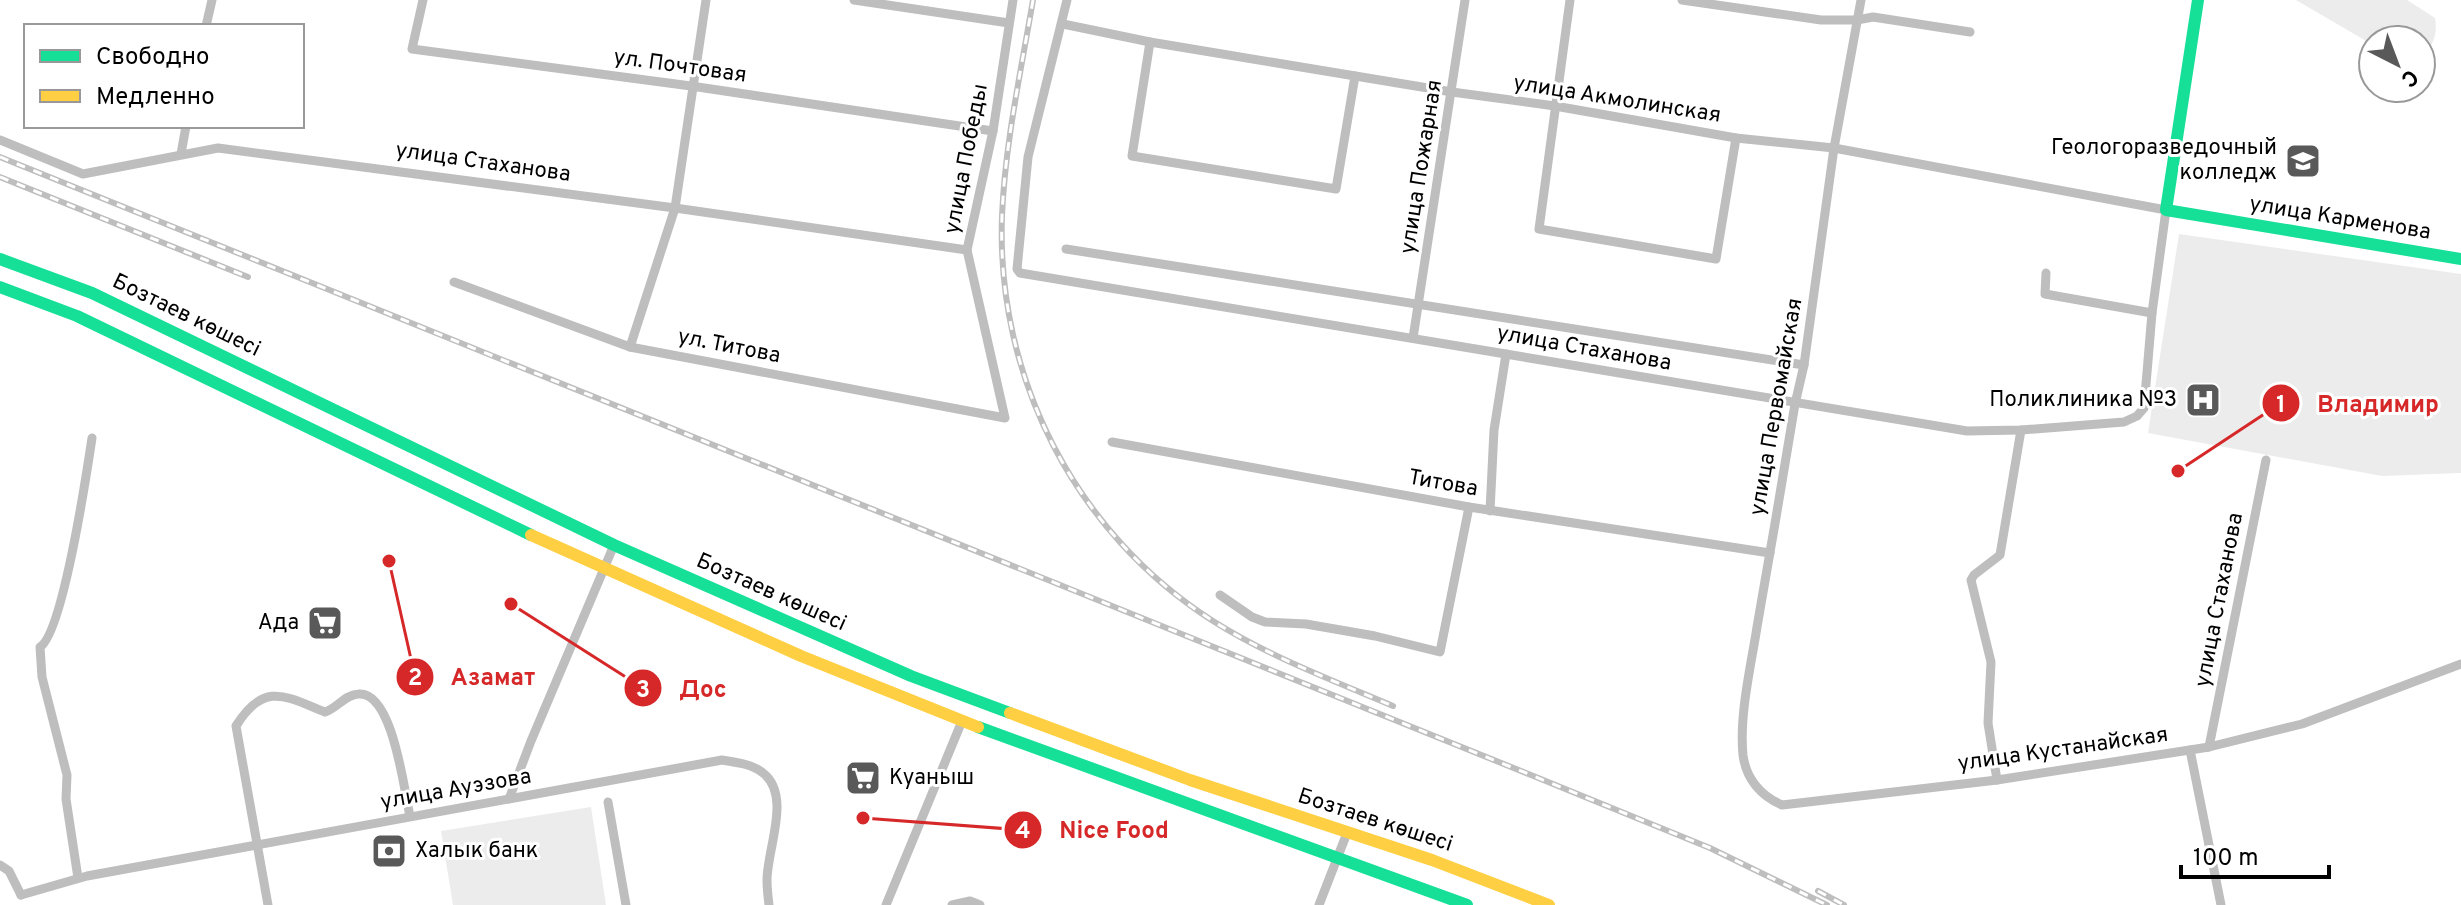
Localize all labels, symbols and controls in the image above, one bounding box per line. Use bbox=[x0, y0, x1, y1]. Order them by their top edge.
legend bbox=[24, 24, 304, 128]
north arrow bbox=[2357, 24, 2437, 104]
text: Свободно bbox=[96, 43, 209, 73]
street label: ул. Почтовая bbox=[612, 44, 748, 90]
text: С bbox=[2394, 62, 2423, 92]
street label: улица Акмолинская bbox=[1511, 70, 1723, 130]
street label: улица Пожарная bbox=[1395, 78, 1449, 256]
street label: улица Победы bbox=[939, 82, 995, 236]
text: Медленно bbox=[96, 83, 215, 113]
place label: Геологоразведочный колледж bbox=[2051, 135, 2277, 187]
street label: улица Стаханова bbox=[394, 137, 572, 189]
school or university icon: Геологоразведочный колледж bbox=[2284, 142, 2322, 180]
street label: улица Карменова bbox=[2247, 191, 2433, 247]
street label: Бозтаев көшесі bbox=[107, 268, 265, 364]
street label: улица Первомайская bbox=[1745, 296, 1809, 518]
street label: улица Стаханова bbox=[1495, 320, 1673, 378]
street label: ул. Титова bbox=[675, 324, 783, 370]
callout: Владимир bbox=[2261, 379, 2454, 427]
hospital icon: Поликлиника №3 bbox=[2184, 381, 2222, 419]
place label: Поликлиника №3 bbox=[1989, 387, 2177, 414]
text: 1 bbox=[2276, 391, 2286, 421]
text: Владимир bbox=[2317, 391, 2439, 421]
street label: Титова bbox=[1406, 465, 1480, 503]
street label: улица Стаханова bbox=[2190, 511, 2250, 689]
street label: Бозтаев көшесі bbox=[692, 548, 850, 638]
supermarket icon: Ада bbox=[306, 604, 344, 642]
place label: Ада bbox=[258, 610, 299, 637]
callout: Азамат bbox=[395, 653, 552, 701]
text: 2 bbox=[408, 664, 422, 694]
text: Азамат bbox=[451, 664, 535, 694]
callout: Дос bbox=[623, 664, 742, 712]
text: 3 bbox=[636, 676, 650, 706]
text: Дос bbox=[679, 676, 727, 706]
street label: улица Кустанайская bbox=[1956, 722, 2170, 778]
supermarket icon: Куаныш bbox=[844, 759, 882, 797]
street label: улица Ауэзова bbox=[379, 763, 533, 817]
place label: Куаныш bbox=[889, 765, 974, 792]
street label: Бозтаев көшесі bbox=[1294, 783, 1456, 859]
callout: Nice Food bbox=[1003, 806, 1185, 854]
text: 4 bbox=[1015, 817, 1031, 847]
text: Nice Food bbox=[1059, 817, 1169, 847]
scale bar bbox=[2181, 829, 2329, 879]
bank icon: Халык банк bbox=[370, 832, 408, 870]
place label: Халык банк bbox=[415, 838, 538, 865]
text: 100 m bbox=[2193, 844, 2259, 874]

